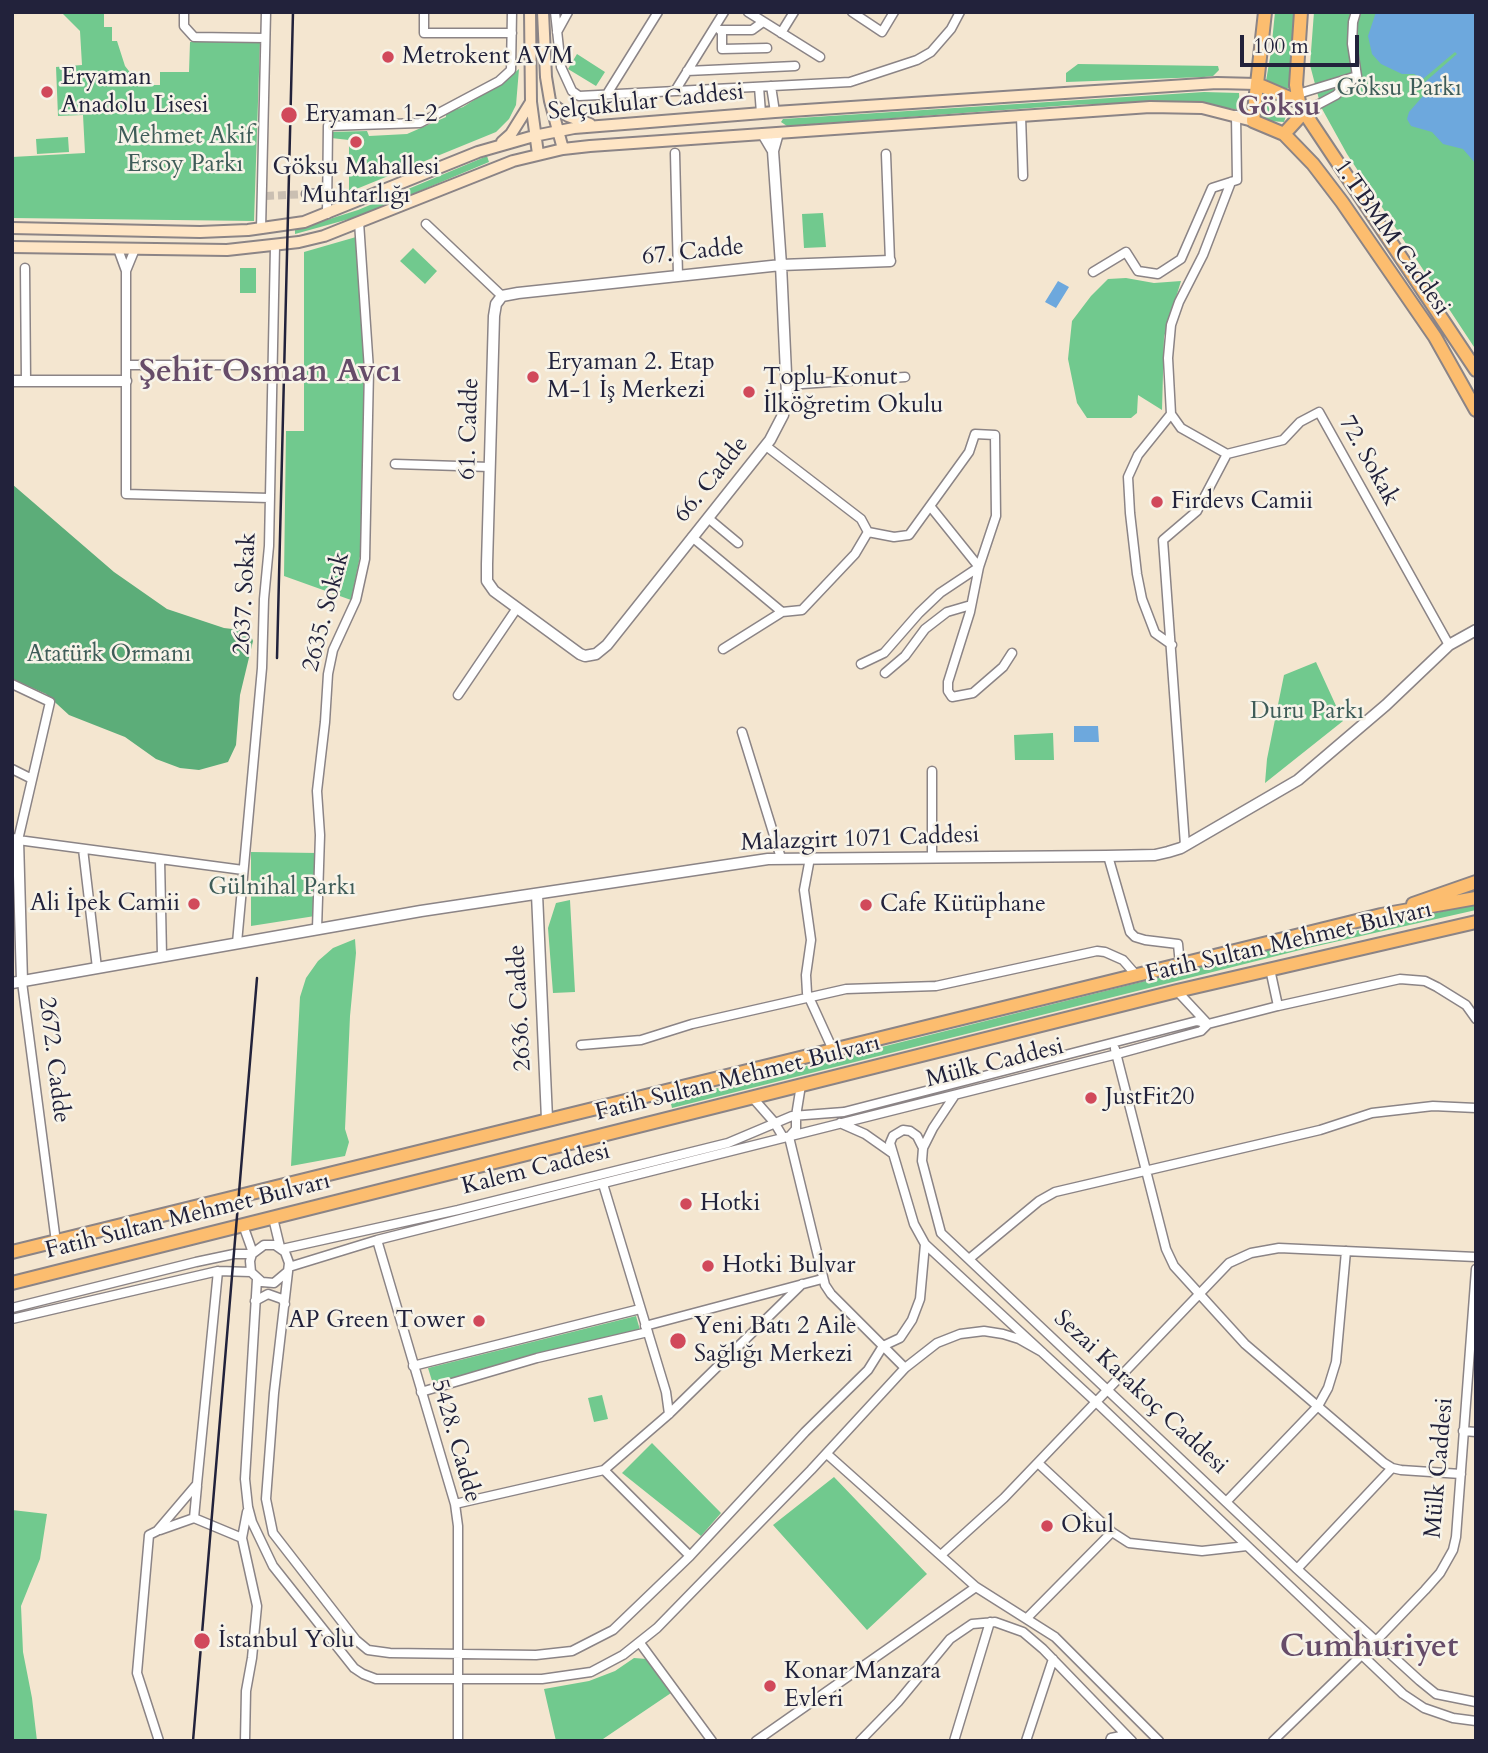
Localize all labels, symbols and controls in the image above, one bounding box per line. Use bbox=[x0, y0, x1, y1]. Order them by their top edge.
scale bar bbox=[1243, 21, 1362, 65]
text: 100 m bbox=[1253, 32, 1309, 61]
place label: Metrokent AVM bbox=[402, 43, 574, 71]
marker: Metrokent AVM bbox=[380, 49, 396, 65]
place label: Eryaman Anadolu Lisesi bbox=[61, 64, 209, 120]
park label: Göksu Parkı bbox=[1336, 75, 1462, 103]
street label: Selçuklular Caddesi bbox=[547, 78, 745, 128]
marker: Eryaman Anadolu Lisesi bbox=[39, 84, 55, 100]
district label: Göksu bbox=[1237, 92, 1321, 126]
place label: Eryaman 1-2 bbox=[305, 101, 438, 129]
marker: Eryaman 1-2 bbox=[279, 105, 299, 125]
park label: Mehmet Akif Ersoy Parkı bbox=[117, 123, 253, 179]
marker: Göksu Mahallesi Muhtarlığı bbox=[348, 134, 364, 150]
place label: Göksu Mahallesi Muhtarlığı bbox=[273, 154, 439, 210]
street label: 1.TBMM Caddesi bbox=[1326, 154, 1456, 322]
street label: 67. Cadde bbox=[641, 233, 745, 273]
place label: Eryaman 2. Etap M-1 İş Merkezi bbox=[547, 349, 715, 405]
district label: Şehit Osman Avcı bbox=[139, 355, 401, 393]
place label: Toplu Konut İlköğretim Okulu bbox=[763, 364, 943, 420]
marker: Eryaman 2. Etap M-1 İş Merkezi bbox=[525, 369, 541, 385]
street label: 61. Cadde bbox=[454, 377, 486, 481]
marker: Toplu Konut İlköğretim Okulu bbox=[741, 384, 757, 400]
street label: 72. Sokak bbox=[1332, 411, 1404, 511]
street label: 66. Cadde bbox=[669, 431, 755, 529]
place label: Firdevs Camii bbox=[1171, 488, 1313, 516]
marker: Firdevs Camii bbox=[1149, 494, 1165, 510]
street label: 2637. Sokak bbox=[228, 532, 264, 656]
street label: 2635. Sokak bbox=[297, 549, 357, 675]
park label: Atatürk Ormanı bbox=[27, 641, 191, 669]
park label: Duru Parkı bbox=[1250, 698, 1364, 726]
street label: Malazgirt 1071 Caddesi bbox=[740, 821, 980, 859]
park label: Gülnihal Parkı bbox=[208, 874, 356, 902]
place label: Ali İpek Camii bbox=[30, 890, 180, 918]
place label: Cafe Kütüphane bbox=[880, 891, 1046, 919]
marker: Ali İpek Camii bbox=[186, 896, 202, 912]
street label: Fatih Sultan Mehmet Bulvarı bbox=[1143, 896, 1435, 990]
marker: Cafe Kütüphane bbox=[858, 897, 874, 913]
street label: 2636. Cadde bbox=[503, 944, 539, 1072]
street label: 2672. Cadde bbox=[31, 995, 75, 1125]
street label: Fatih Sultan Mehmet Bulvarı bbox=[592, 1030, 884, 1128]
street label: Mülk Caddesi bbox=[923, 1033, 1067, 1095]
place label: JustFit20 bbox=[1105, 1084, 1194, 1112]
marker: JustFit20 bbox=[1083, 1090, 1099, 1106]
street label: Kalem Caddesi bbox=[459, 1138, 613, 1202]
street label: Fatih Sultan Mehmet Bulvarı bbox=[42, 1168, 334, 1266]
place label: Hotki bbox=[700, 1190, 760, 1218]
marker: Hotki bbox=[678, 1196, 694, 1212]
place label: Hotki Bulvar bbox=[722, 1252, 856, 1280]
marker: Hotki Bulvar bbox=[700, 1258, 716, 1274]
street label: Sezai Karakoç Caddesi bbox=[1047, 1305, 1233, 1481]
place label: AP Green Tower bbox=[288, 1307, 465, 1335]
marker: AP Green Tower bbox=[471, 1313, 487, 1329]
place label: Yeni Batı 2 Aile Sağlığı Merkezi bbox=[694, 1313, 857, 1369]
marker: Yeni Batı 2 Aile Sağlığı Merkezi bbox=[668, 1331, 688, 1351]
street label: 5428. Cadde bbox=[424, 1376, 486, 1506]
street label: Mülk Caddesi bbox=[1420, 1396, 1460, 1540]
place label: Okul bbox=[1061, 1512, 1114, 1540]
marker: Okul bbox=[1039, 1518, 1055, 1534]
place label: İstanbul Yolu bbox=[218, 1627, 355, 1655]
district label: Cumhuriyet bbox=[1280, 1630, 1458, 1668]
marker: İstanbul Yolu bbox=[192, 1631, 212, 1651]
place label: Konar Manzara Evleri bbox=[784, 1658, 941, 1714]
marker: Konar Manzara Evleri bbox=[762, 1678, 778, 1694]

